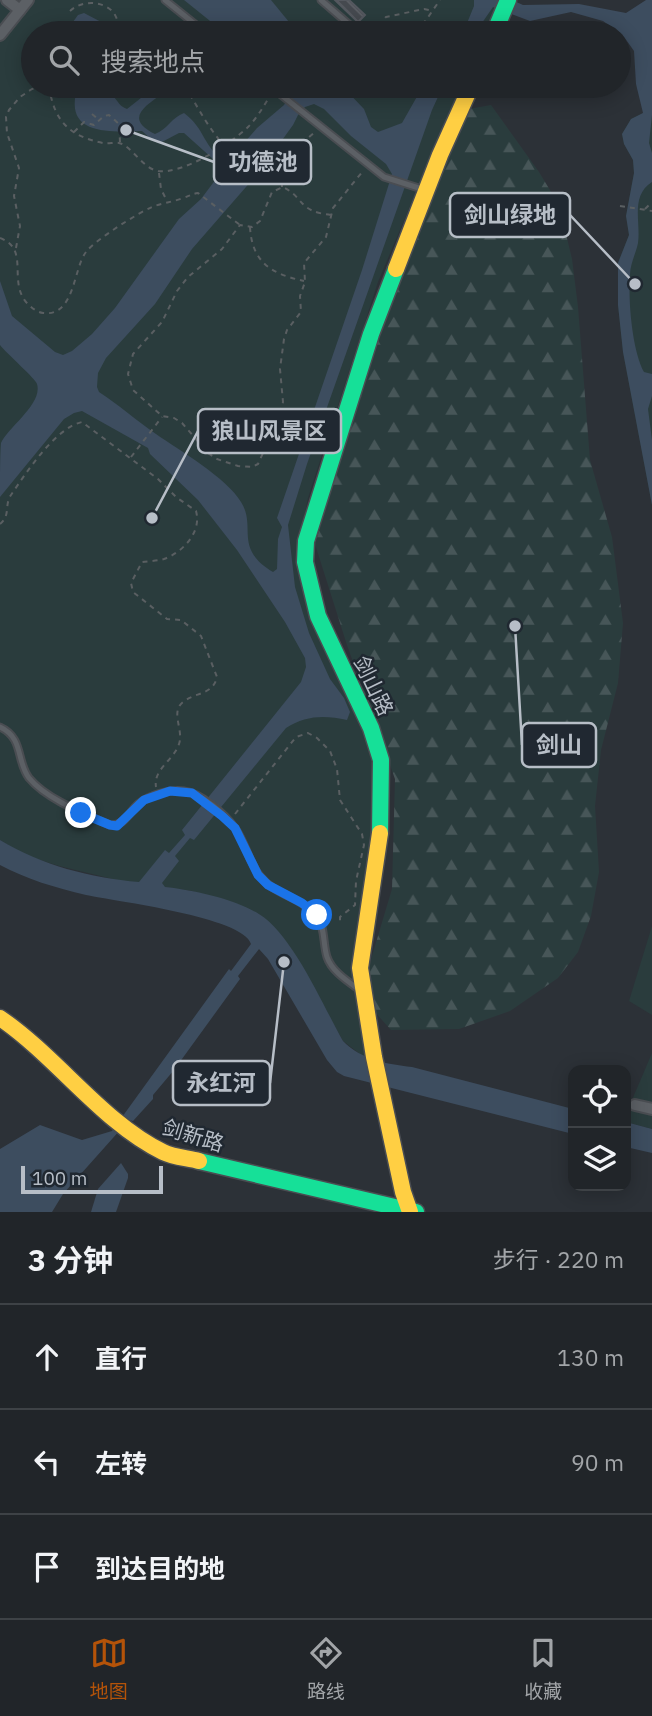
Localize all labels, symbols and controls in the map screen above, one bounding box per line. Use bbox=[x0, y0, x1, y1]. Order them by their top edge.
search box bbox=[21, 21, 631, 98]
icon: search bbox=[45, 41, 83, 79]
text: 搜索地点 bbox=[101, 44, 205, 78]
callout: 功德池 bbox=[214, 140, 311, 184]
text: 功德池 bbox=[229, 146, 298, 176]
callout: 剑山绿地 bbox=[450, 193, 570, 237]
text: 剑山绿地 bbox=[464, 199, 556, 229]
callout: 狼山风景区 bbox=[198, 409, 341, 453]
text: 狼山风景区 bbox=[212, 415, 327, 445]
street label: 剑山路 bbox=[348, 651, 400, 720]
callout: 剑山 bbox=[522, 723, 596, 767]
text: 剑山 bbox=[536, 729, 582, 759]
route end bbox=[65, 797, 96, 828]
route start bbox=[301, 899, 332, 930]
callout: 永红河 bbox=[173, 1061, 270, 1105]
map controls bbox=[568, 1065, 631, 1191]
button: locate bbox=[568, 1065, 631, 1128]
text: 永红河 bbox=[187, 1067, 256, 1097]
street label: 剑新路 bbox=[159, 1112, 228, 1158]
button: layers bbox=[568, 1128, 631, 1191]
scale bar bbox=[21, 1163, 163, 1195]
text: 100 m bbox=[32, 1166, 87, 1190]
text: 3 分钟 bbox=[28, 1240, 113, 1279]
text: 步行 · 220 m bbox=[493, 1244, 624, 1274]
icon: ahead bbox=[28, 1338, 66, 1376]
text: 直行 bbox=[95, 1341, 147, 1375]
text: 130 m bbox=[557, 1342, 624, 1372]
icon: left bbox=[28, 1443, 66, 1481]
text: 左转 bbox=[95, 1446, 147, 1480]
text: 90 m bbox=[571, 1447, 624, 1477]
icon: arrive bbox=[28, 1548, 66, 1586]
text: 到达目的地 bbox=[95, 1551, 225, 1585]
tab: 地图 bbox=[90, 1634, 128, 1703]
tab: 路线 bbox=[307, 1634, 345, 1703]
tab: 收藏 bbox=[524, 1634, 562, 1703]

